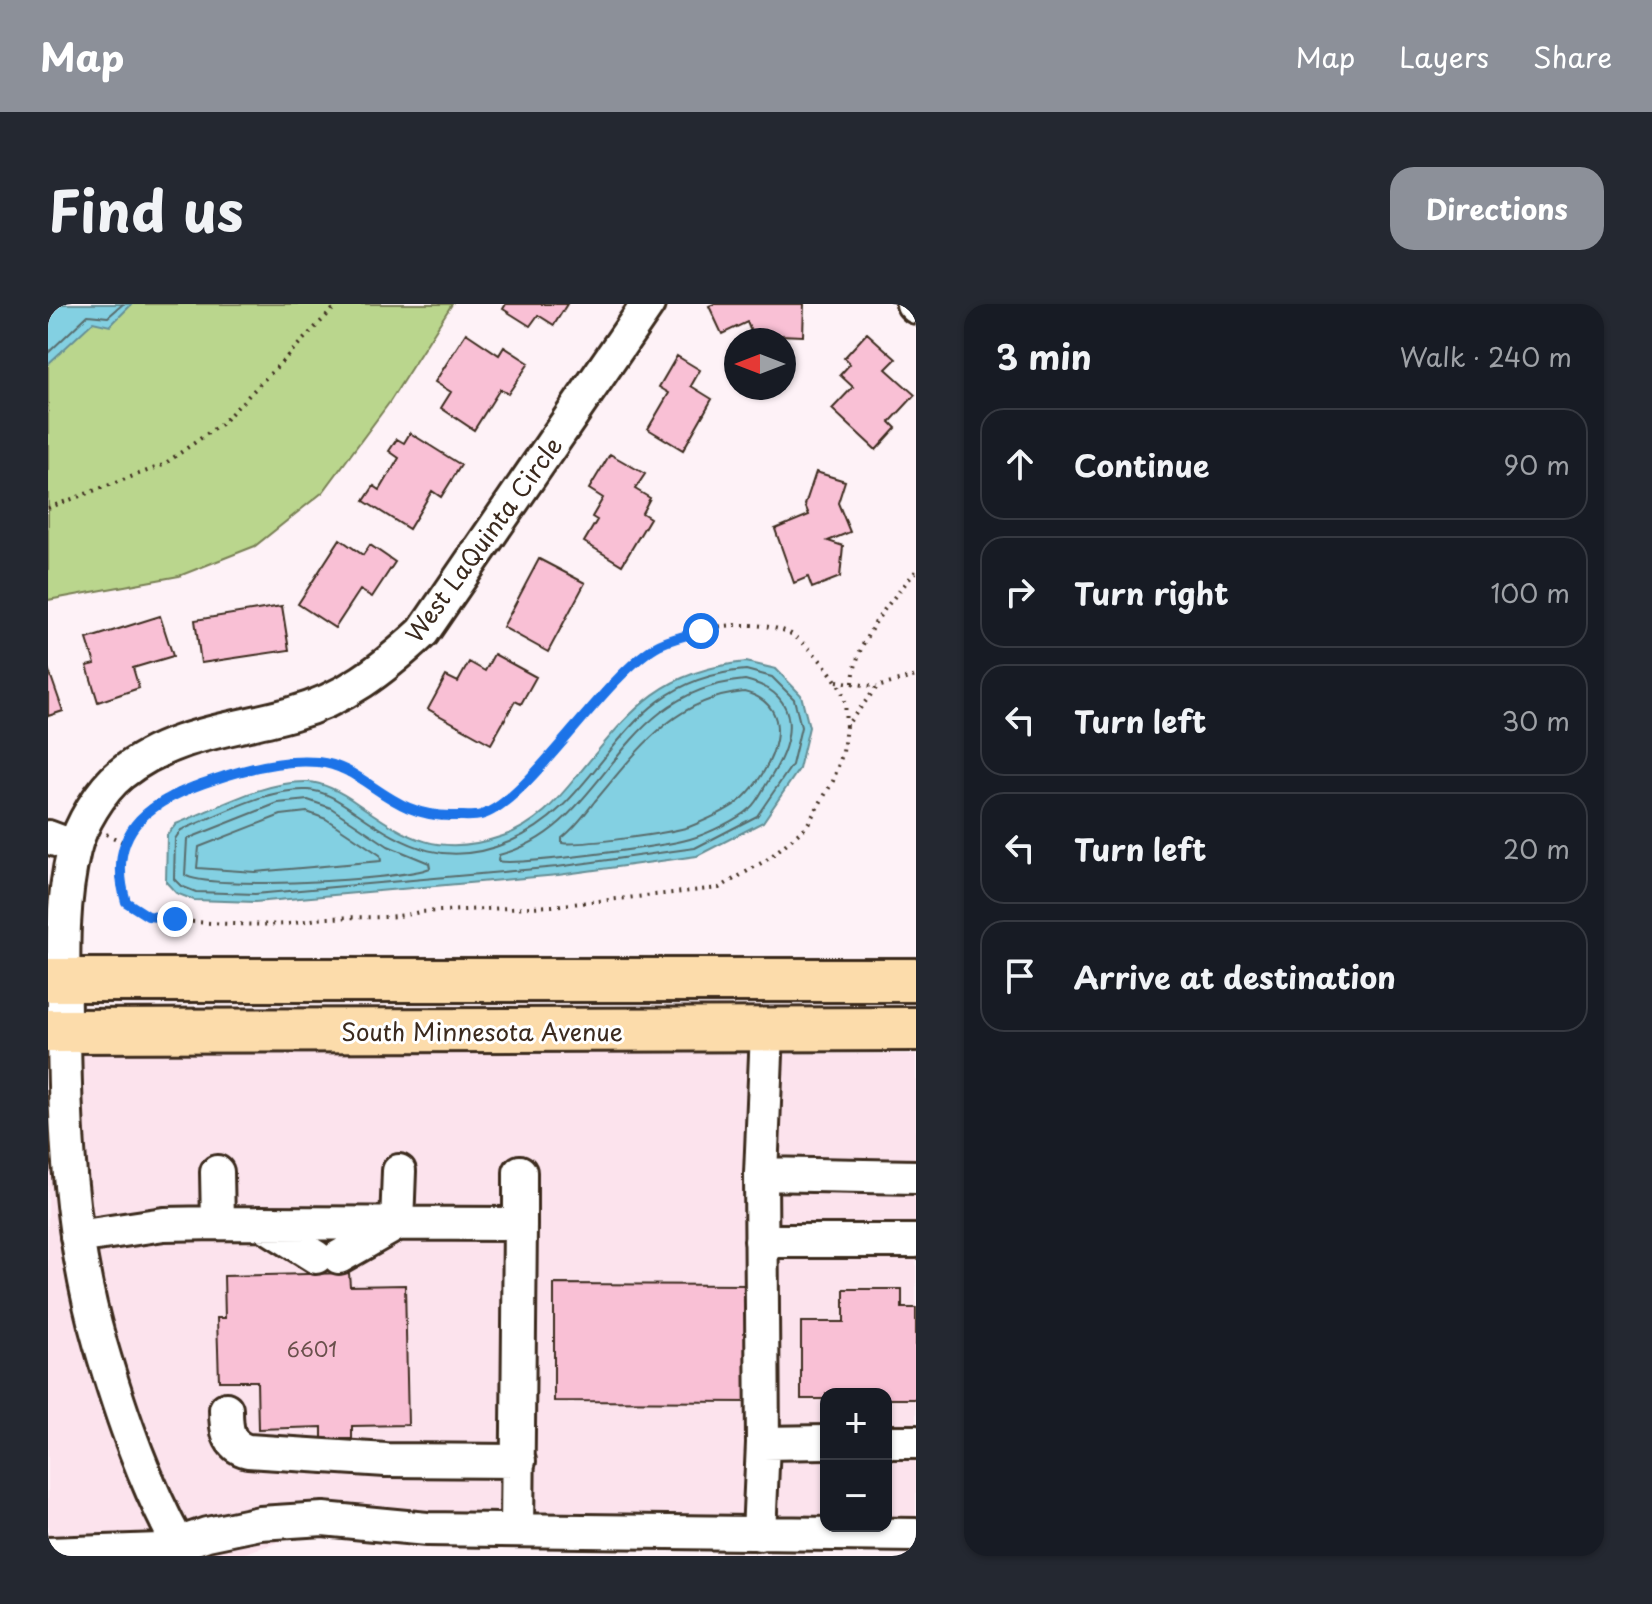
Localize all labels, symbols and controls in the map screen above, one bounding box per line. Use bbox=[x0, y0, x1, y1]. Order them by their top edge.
text: Map bbox=[40, 28, 124, 85]
text: Map bbox=[1295, 35, 1355, 78]
text: Layers bbox=[1399, 35, 1489, 78]
text: Share bbox=[1533, 35, 1612, 78]
text: Find us bbox=[48, 166, 244, 251]
button: Directions bbox=[1390, 167, 1604, 250]
north arrow bbox=[724, 328, 796, 400]
text: 3 min bbox=[996, 330, 1092, 382]
text: Walk · 240 m bbox=[1400, 337, 1572, 376]
street label: West LaQuinta Circle bbox=[396, 429, 570, 649]
icon: ahead bbox=[998, 442, 1042, 486]
text: Continue bbox=[1074, 442, 1209, 487]
text: 90 m bbox=[1503, 445, 1570, 484]
icon: right bbox=[998, 570, 1042, 614]
text: Turn right bbox=[1074, 570, 1229, 615]
text: 100 m bbox=[1490, 573, 1570, 612]
route start bbox=[683, 613, 719, 649]
icon: left bbox=[998, 698, 1042, 742]
text: Turn left bbox=[1074, 698, 1206, 743]
text: 30 m bbox=[1502, 701, 1570, 740]
icon: left bbox=[998, 826, 1042, 870]
text: Turn left bbox=[1074, 826, 1206, 871]
text: 20 m bbox=[1503, 829, 1570, 868]
route end bbox=[157, 901, 193, 937]
icon: arrive bbox=[998, 954, 1042, 998]
text: Arrive at destination bbox=[1074, 954, 1396, 999]
street label: South Minnesota Avenue bbox=[341, 1013, 623, 1049]
house number: 6601 bbox=[287, 1334, 337, 1364]
map controls bbox=[820, 1388, 892, 1532]
button: + bbox=[820, 1388, 892, 1460]
button: − bbox=[820, 1460, 892, 1532]

